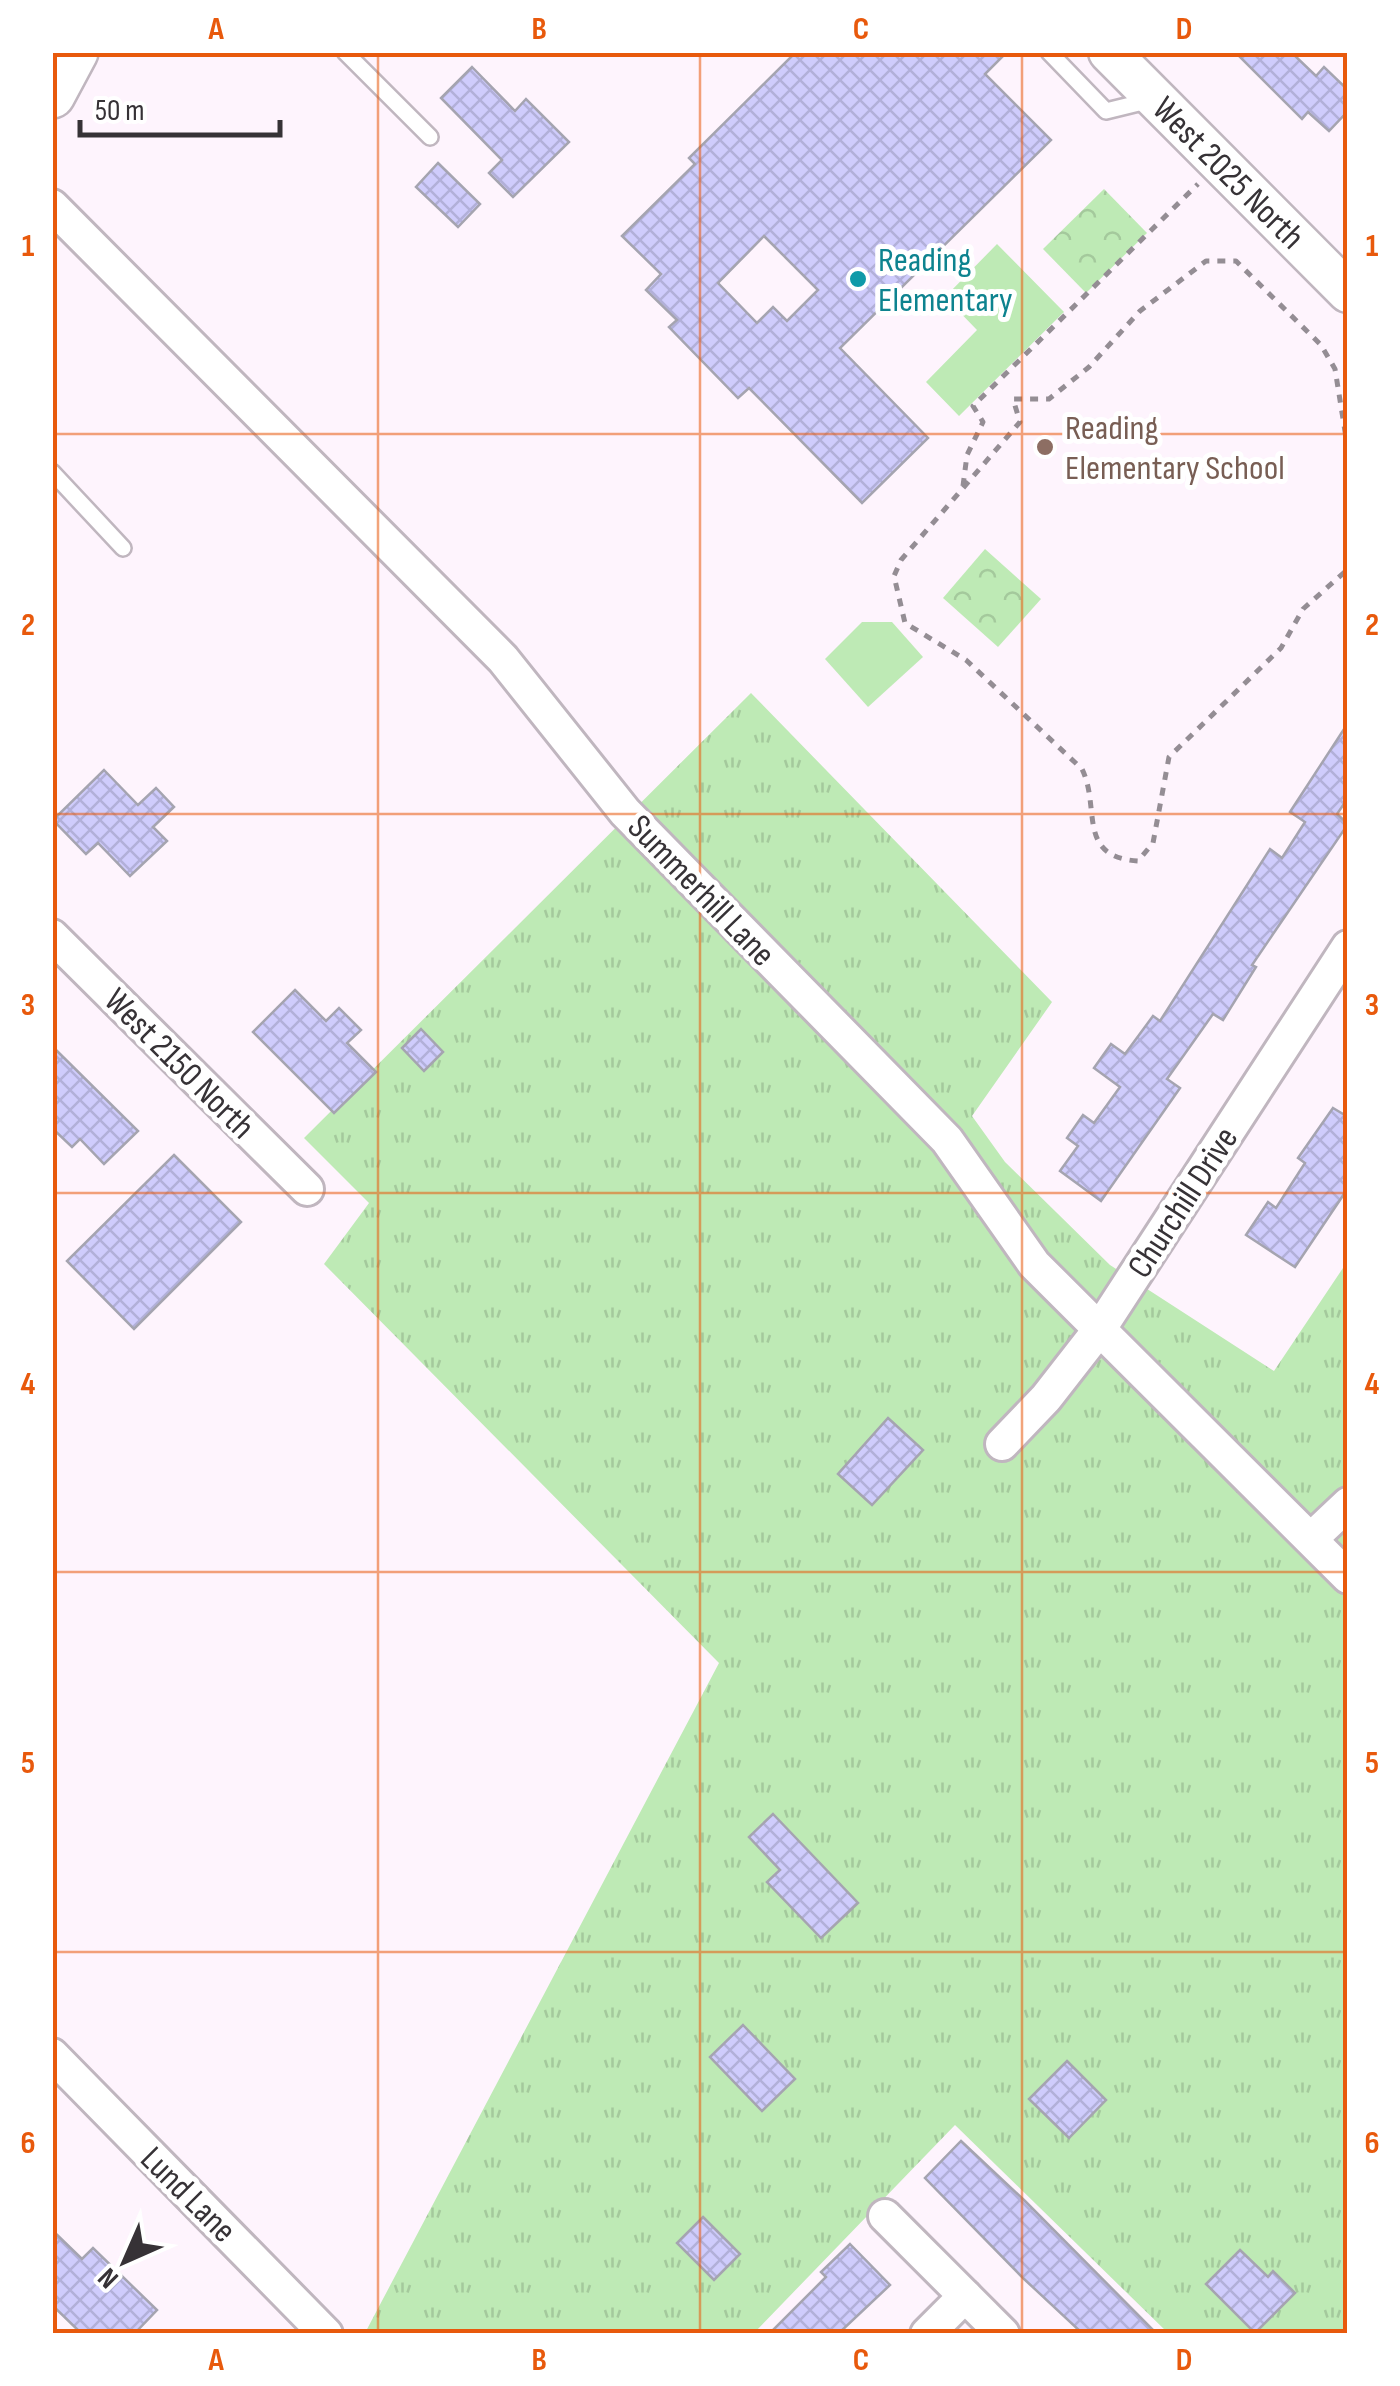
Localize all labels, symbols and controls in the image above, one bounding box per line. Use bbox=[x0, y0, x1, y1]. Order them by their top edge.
text: A bbox=[207, 10, 224, 49]
text: B bbox=[531, 10, 547, 49]
text: C bbox=[853, 10, 869, 49]
text: D bbox=[1176, 10, 1192, 49]
scale bar bbox=[80, 75, 280, 137]
street label: West 2025 North bbox=[1143, 88, 1313, 259]
text: 50 m bbox=[95, 93, 144, 129]
text: 1 bbox=[22, 227, 35, 266]
text: 1 bbox=[1366, 227, 1379, 266]
place label: Reading Elementary bbox=[878, 239, 1013, 322]
marker: Reading Elementary bbox=[847, 268, 869, 290]
place label: Reading Elementary School bbox=[1065, 407, 1285, 490]
marker: Reading Elementary School bbox=[1034, 436, 1056, 458]
text: 2 bbox=[21, 606, 35, 645]
text: 2 bbox=[1365, 606, 1379, 645]
street label: Summerhill Lane bbox=[618, 806, 784, 976]
street label: West 2150 North bbox=[95, 980, 263, 1148]
text: 3 bbox=[21, 986, 35, 1025]
text: 3 bbox=[1365, 986, 1379, 1025]
street label: Churchill Drive bbox=[1119, 1119, 1248, 1286]
text: 4 bbox=[21, 1365, 36, 1404]
text: 4 bbox=[1365, 1365, 1380, 1404]
text: 5 bbox=[21, 1744, 35, 1783]
text: 5 bbox=[1365, 1744, 1379, 1783]
text: 6 bbox=[20, 2124, 36, 2163]
text: 6 bbox=[1364, 2124, 1380, 2163]
street label: Lund Lane bbox=[131, 2138, 245, 2252]
north arrow bbox=[75, 2211, 175, 2311]
text: N bbox=[91, 2261, 125, 2295]
text: A bbox=[207, 2341, 224, 2380]
text: B bbox=[531, 2341, 547, 2380]
text: C bbox=[853, 2341, 869, 2380]
text: D bbox=[1176, 2341, 1192, 2380]

